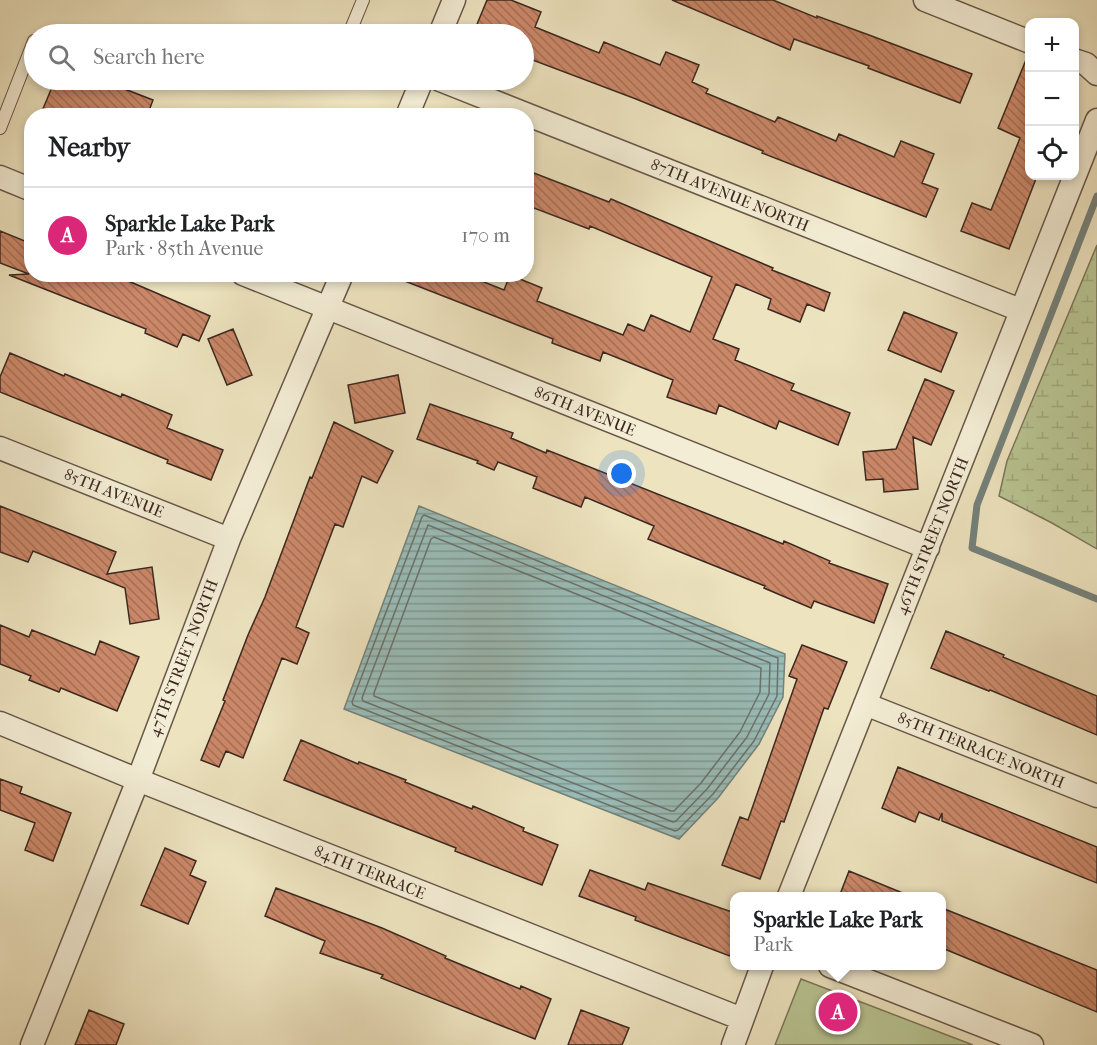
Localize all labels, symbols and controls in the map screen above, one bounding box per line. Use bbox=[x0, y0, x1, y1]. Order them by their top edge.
map controls bbox=[1025, 18, 1079, 180]
button: + bbox=[1025, 18, 1079, 72]
search box bbox=[24, 24, 534, 90]
icon: search bbox=[45, 41, 78, 74]
text: Search here bbox=[93, 44, 205, 70]
button: − bbox=[1025, 72, 1079, 126]
button: locate bbox=[1025, 126, 1079, 180]
text: Nearby bbox=[48, 132, 130, 163]
street label: 87TH AVENUE NORTH bbox=[648, 155, 812, 236]
text: Sparkle Lake Park bbox=[105, 211, 274, 237]
text: A bbox=[61, 224, 74, 247]
text: 170 m bbox=[461, 224, 510, 247]
text: Park · 85th Avenue bbox=[105, 237, 263, 260]
street label: 86TH AVENUE bbox=[532, 382, 639, 440]
street label: 46TH STREET NORTH bbox=[892, 454, 972, 618]
your location bbox=[607, 459, 636, 488]
street label: 85TH AVENUE bbox=[61, 464, 167, 522]
street label: 47TH STREET NORTH bbox=[144, 576, 222, 739]
street label: 85TH TERRACE NORTH bbox=[895, 708, 1068, 792]
street label: 84TH TERRACE bbox=[311, 841, 429, 903]
popup bbox=[730, 892, 946, 970]
text: Sparkle Lake Park bbox=[753, 907, 923, 933]
text: Park bbox=[753, 933, 793, 956]
pin: A bbox=[818, 990, 858, 1034]

